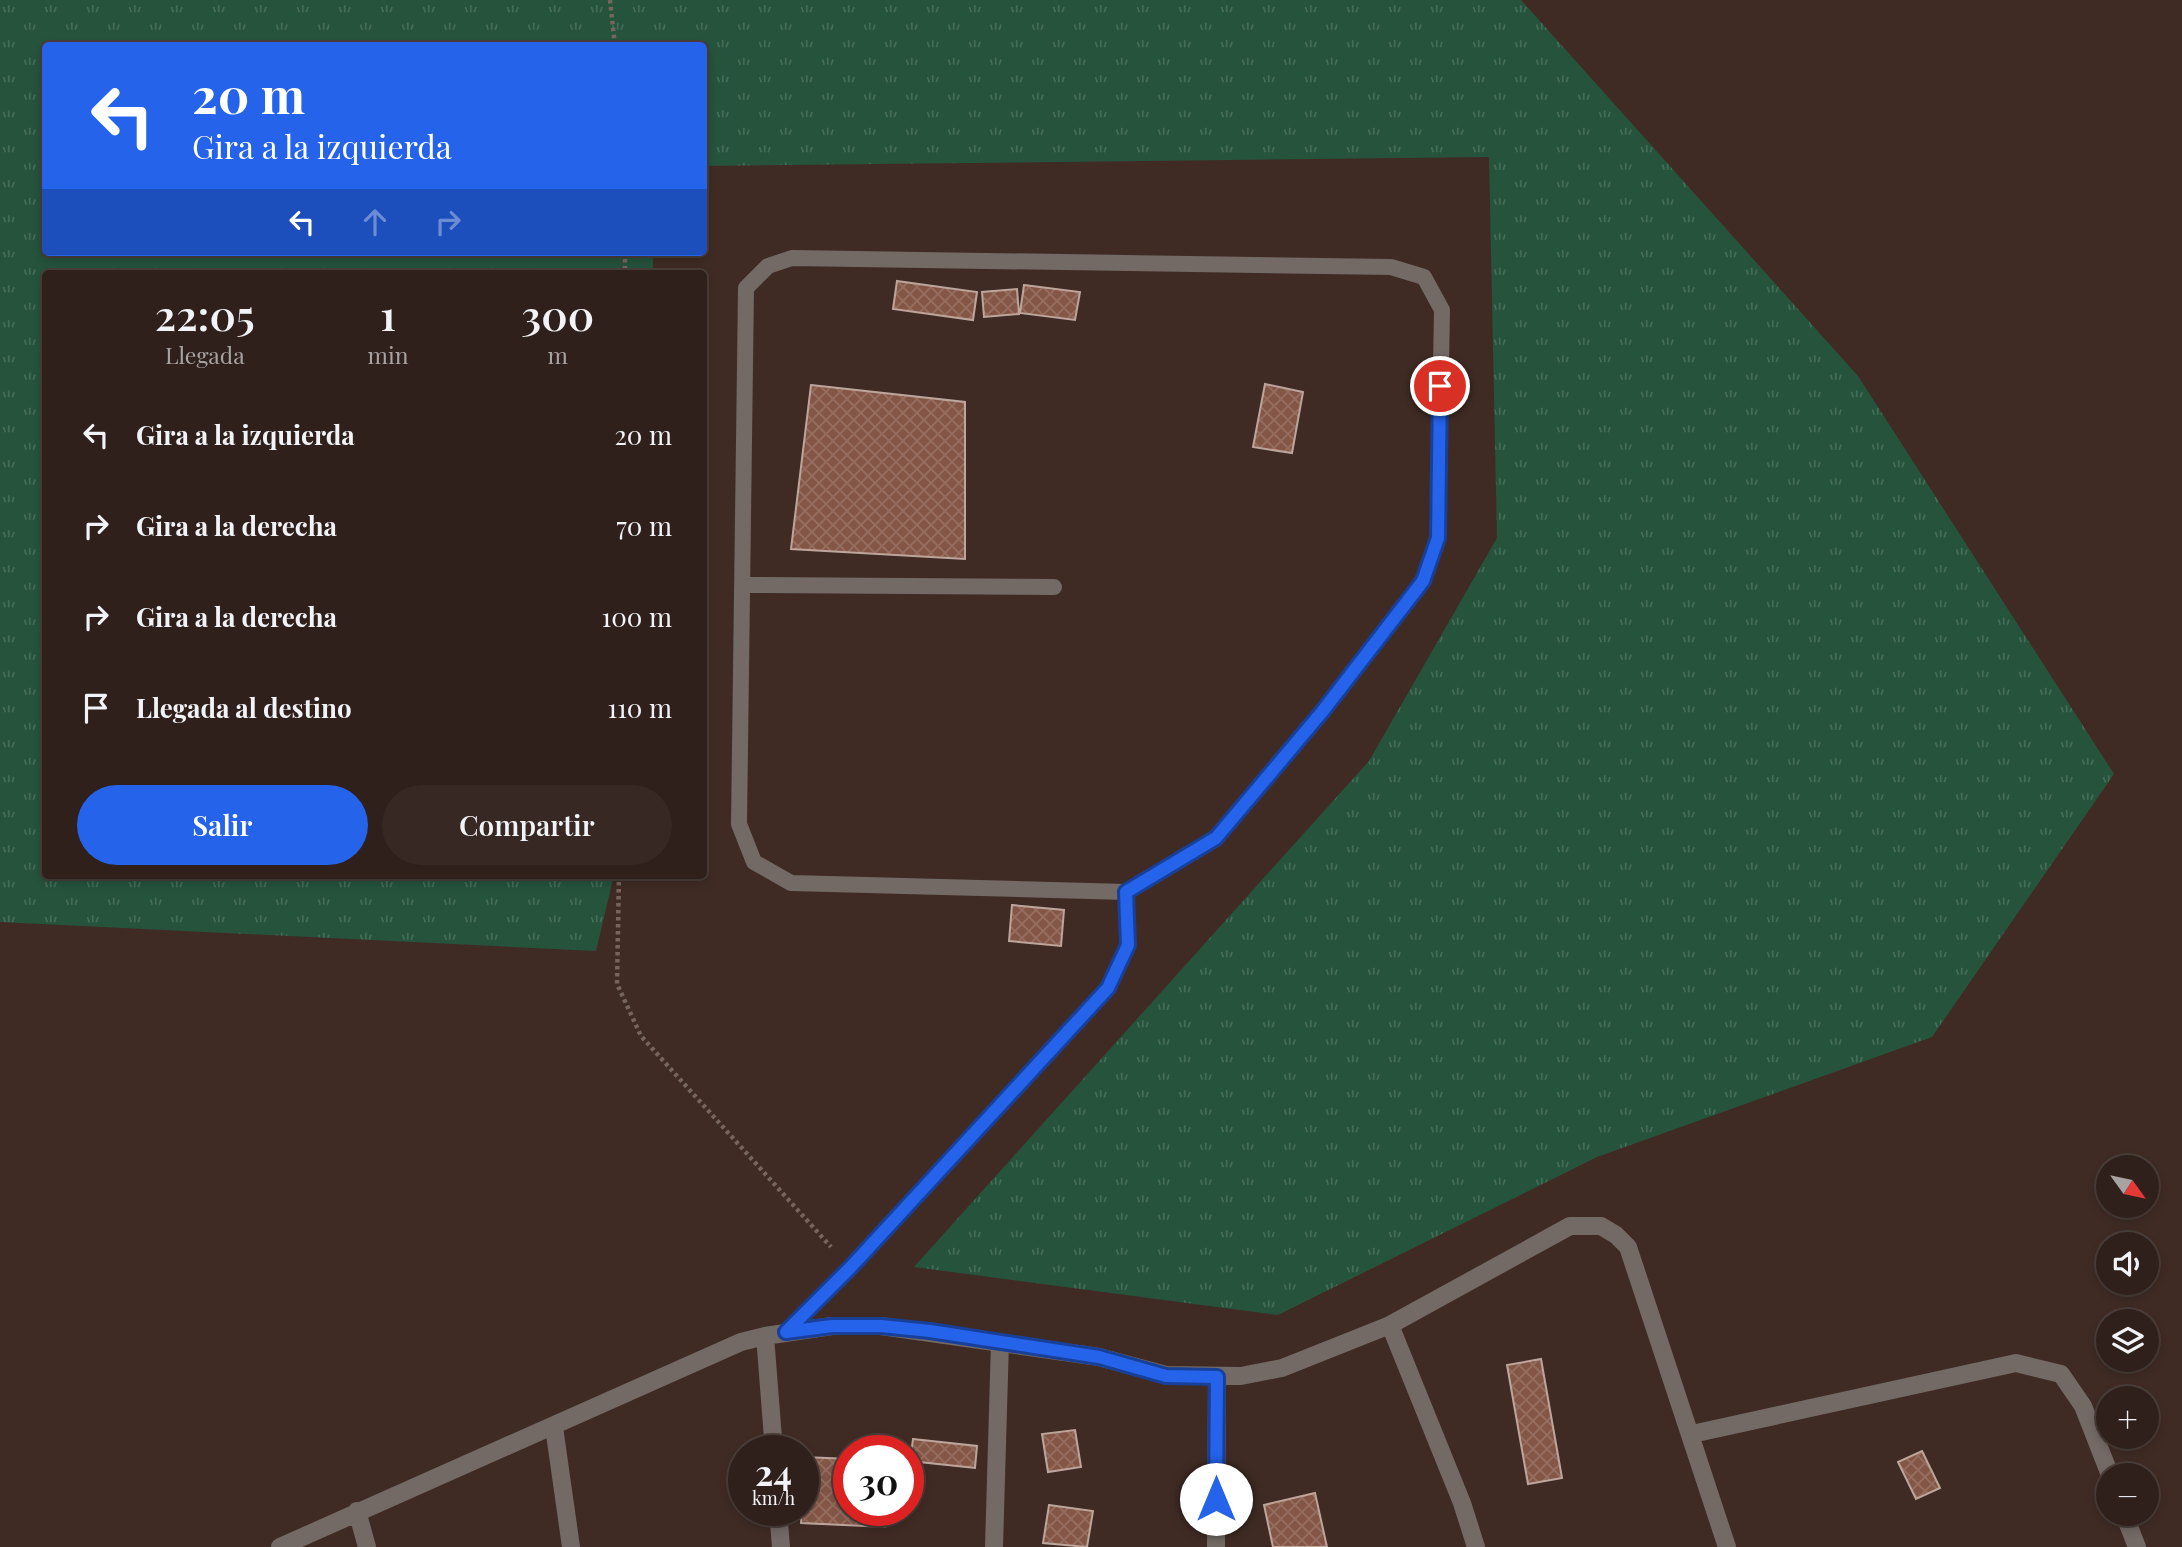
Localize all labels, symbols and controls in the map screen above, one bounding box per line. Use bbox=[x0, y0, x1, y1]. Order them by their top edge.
text: 20 m bbox=[192, 61, 305, 126]
icon: left bbox=[77, 70, 168, 161]
text: Gira a la izquierda bbox=[192, 124, 452, 167]
icon: left bbox=[283, 203, 321, 241]
icon: ahead bbox=[356, 203, 394, 241]
icon: right bbox=[429, 203, 467, 241]
text: 22:05 bbox=[155, 286, 255, 342]
text: 1 bbox=[380, 286, 396, 342]
text: 300 bbox=[521, 286, 594, 342]
text: Llegada bbox=[165, 339, 245, 370]
text: min bbox=[367, 339, 408, 370]
text: m bbox=[547, 339, 568, 370]
pin bbox=[1410, 356, 1470, 416]
icon: arrive bbox=[1421, 367, 1459, 405]
icon: left bbox=[77, 416, 115, 454]
text: Gira a la izquierda bbox=[136, 417, 355, 452]
text: 20 m bbox=[614, 417, 672, 452]
icon: right bbox=[77, 507, 115, 545]
text: Gira a la derecha bbox=[136, 508, 337, 543]
text: 70 m bbox=[616, 508, 672, 543]
icon: right bbox=[77, 598, 115, 636]
text: Gira a la derecha bbox=[136, 599, 337, 634]
text: 100 m bbox=[602, 599, 672, 634]
icon: arrive bbox=[77, 689, 115, 727]
text: Llegada al destino bbox=[136, 690, 352, 725]
text: 110 m bbox=[608, 690, 672, 725]
button: Salir bbox=[77, 785, 368, 865]
button: Compartir bbox=[382, 785, 672, 865]
north arrow bbox=[2096, 1155, 2160, 1218]
map controls bbox=[2096, 1155, 2159, 1526]
button: sound bbox=[2096, 1232, 2159, 1295]
button: layers bbox=[2096, 1309, 2159, 1372]
button: + bbox=[2096, 1386, 2159, 1449]
speed limit sign: 30 bbox=[833, 1435, 924, 1526]
text: 24 bbox=[755, 1448, 792, 1495]
position arrow bbox=[1179, 1462, 1253, 1536]
button: − bbox=[2096, 1463, 2159, 1526]
text: km/h bbox=[752, 1486, 795, 1510]

